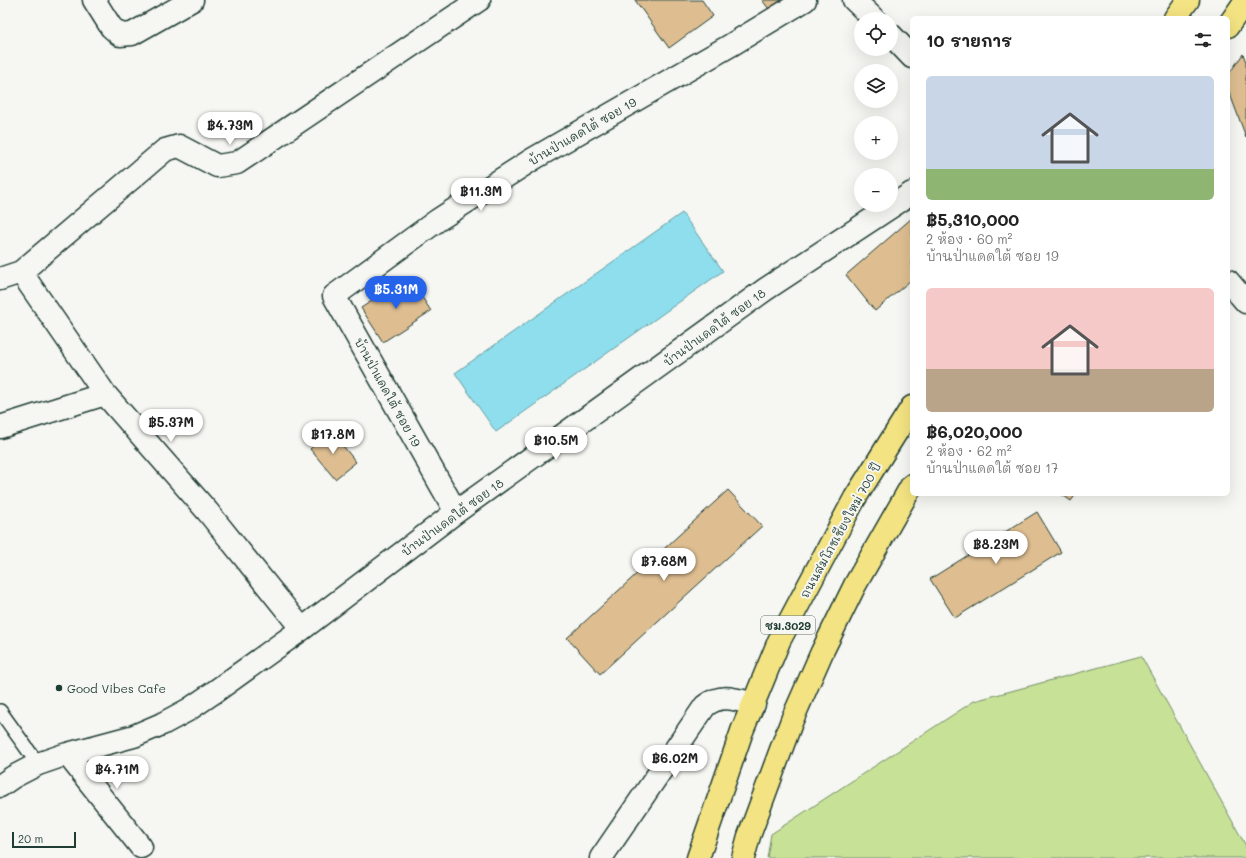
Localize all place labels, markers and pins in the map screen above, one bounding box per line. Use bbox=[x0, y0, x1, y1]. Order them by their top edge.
pin: ฿4.73M bbox=[197, 112, 263, 146]
pin: ฿11.3M bbox=[448, 178, 514, 212]
pin: ฿5.31M bbox=[363, 276, 429, 310]
pin: ฿5.37M bbox=[138, 409, 204, 443]
pin: ฿17.8M bbox=[300, 421, 366, 455]
pin: ฿10.5M bbox=[523, 427, 589, 461]
pin: ฿8.23M bbox=[963, 531, 1029, 565]
pin: ฿7.68M bbox=[631, 548, 697, 582]
place label: Good Vibes Cafe bbox=[67, 680, 166, 696]
marker: Good Vibes Cafe bbox=[54, 683, 64, 693]
pin: ฿6.02M bbox=[642, 745, 708, 779]
pin: ฿4.71M bbox=[84, 756, 150, 790]

